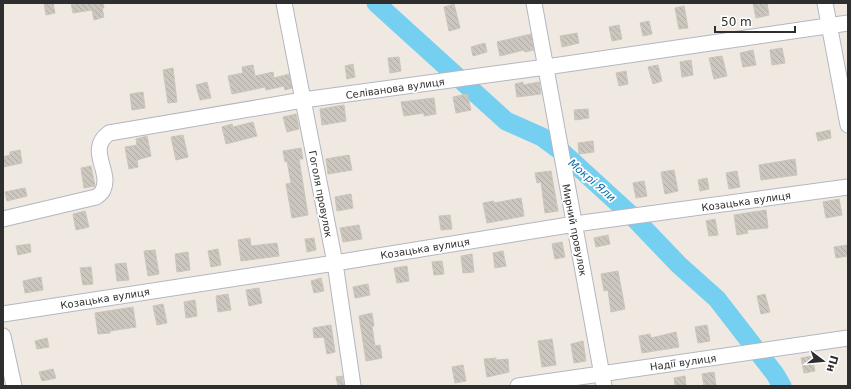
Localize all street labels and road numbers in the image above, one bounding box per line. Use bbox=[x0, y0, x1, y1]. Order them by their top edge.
street label: Селіванова вулиця bbox=[345, 76, 445, 101]
street label: Гоголя провулок bbox=[307, 150, 334, 239]
street label: Мирний провулок bbox=[560, 183, 589, 277]
street label: Козацька вулиця bbox=[701, 190, 792, 213]
street label: Козацька вулиця bbox=[380, 236, 471, 261]
street label: Козацька вулиця bbox=[60, 286, 151, 311]
street label: Надії вулиця bbox=[649, 352, 717, 373]

